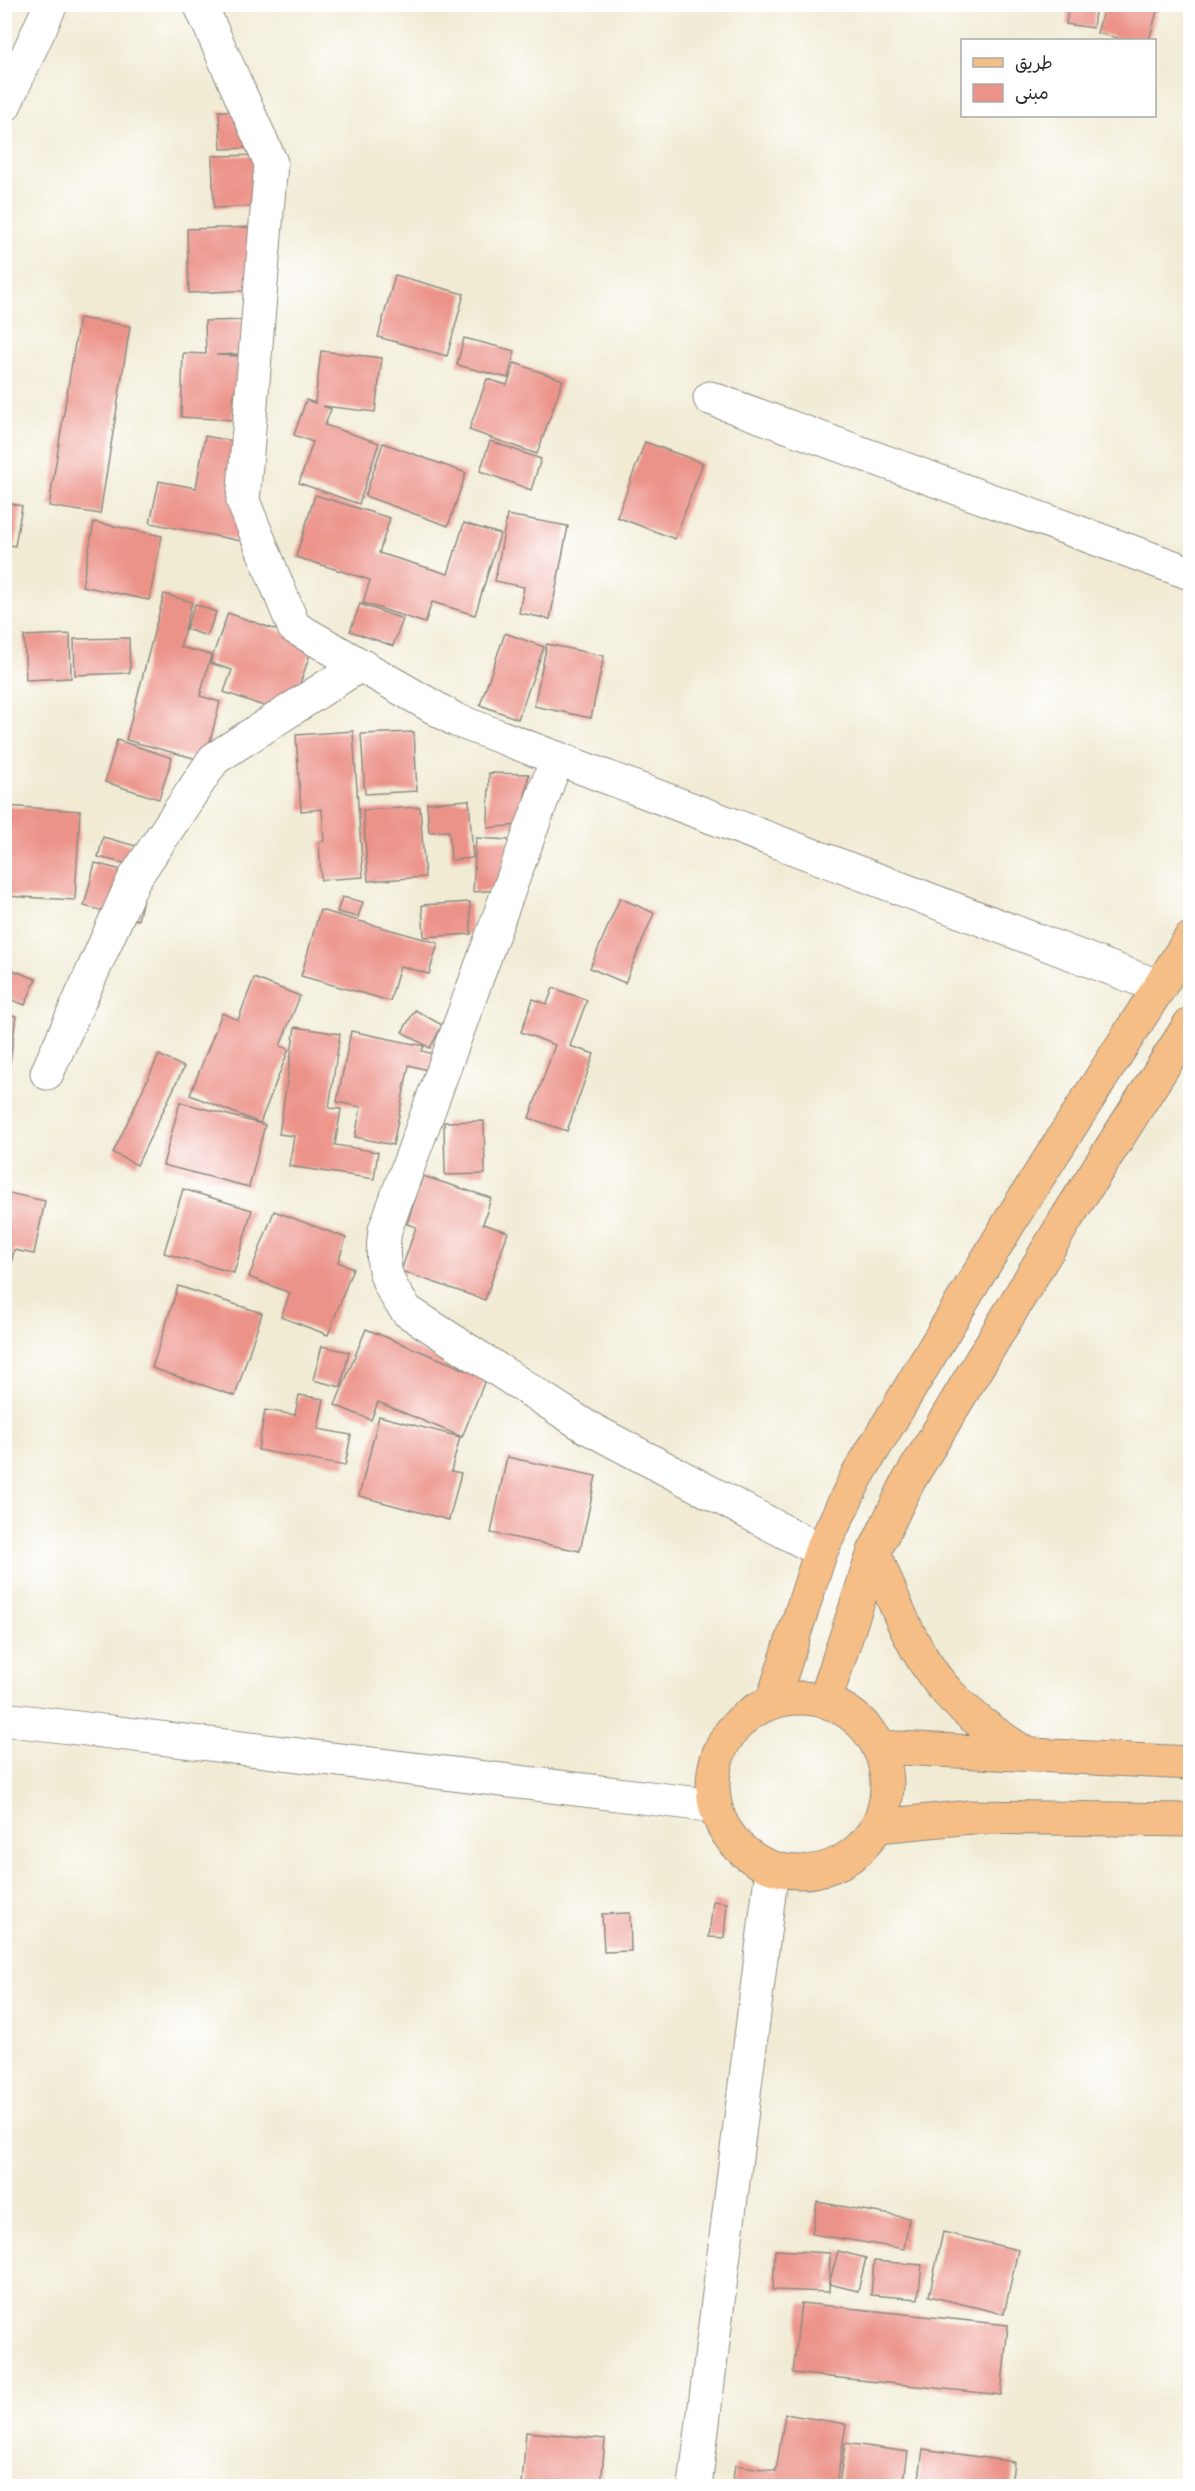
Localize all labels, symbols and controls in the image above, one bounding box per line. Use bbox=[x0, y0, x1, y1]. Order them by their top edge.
legend bbox=[961, 39, 1156, 117]
text: طريق bbox=[1015, 53, 1053, 78]
text: مبنى bbox=[1015, 83, 1049, 108]

